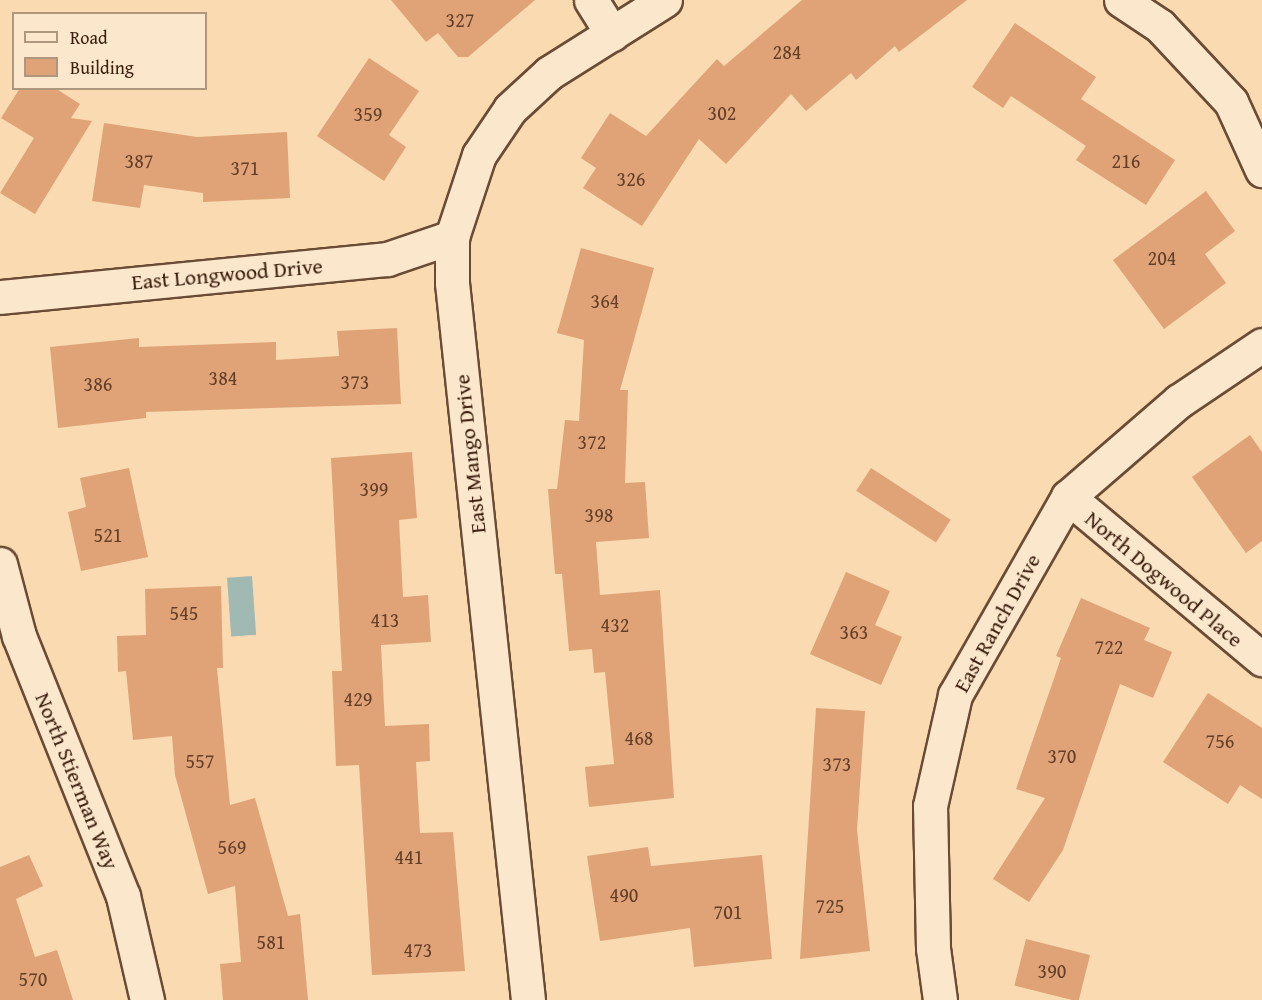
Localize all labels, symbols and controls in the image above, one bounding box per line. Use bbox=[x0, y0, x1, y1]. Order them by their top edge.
house number: 327 bbox=[446, 7, 474, 31]
legend bbox=[12, 12, 207, 90]
text: Road bbox=[70, 24, 108, 51]
house number: 284 bbox=[773, 39, 801, 63]
text: Building bbox=[70, 54, 134, 81]
house number: 302 bbox=[708, 100, 736, 124]
house number: 359 bbox=[354, 101, 382, 125]
house number: 387 bbox=[125, 148, 153, 172]
house number: 216 bbox=[1112, 148, 1140, 172]
house number: 371 bbox=[231, 155, 259, 179]
house number: 326 bbox=[617, 166, 645, 190]
house number: 204 bbox=[1148, 245, 1176, 269]
street label: East Longwood Drive bbox=[130, 252, 324, 296]
house number: 364 bbox=[591, 288, 619, 312]
house number: 384 bbox=[209, 365, 237, 389]
house number: 373 bbox=[341, 369, 369, 393]
house number: 386 bbox=[84, 371, 112, 395]
street label: East Mango Drive bbox=[449, 373, 491, 535]
house number: 372 bbox=[578, 429, 606, 453]
house number: 399 bbox=[360, 476, 388, 500]
house number: 398 bbox=[585, 502, 613, 526]
street label: North Dogwood Place bbox=[1080, 505, 1248, 653]
house number: 521 bbox=[94, 522, 122, 546]
street label: East Ranch Drive bbox=[948, 549, 1046, 697]
house number: 545 bbox=[170, 600, 198, 624]
house number: 413 bbox=[371, 607, 399, 631]
house number: 432 bbox=[601, 612, 629, 636]
house number: 363 bbox=[840, 619, 868, 643]
house number: 722 bbox=[1095, 634, 1123, 658]
house number: 429 bbox=[344, 686, 372, 710]
street label: North Stierman Way bbox=[29, 689, 125, 873]
house number: 468 bbox=[625, 725, 653, 749]
house number: 756 bbox=[1206, 728, 1234, 752]
house number: 370 bbox=[1048, 743, 1076, 767]
house number: 557 bbox=[186, 748, 214, 772]
house number: 373 bbox=[823, 751, 851, 775]
house number: 569 bbox=[218, 834, 246, 858]
house number: 441 bbox=[395, 844, 423, 868]
house number: 490 bbox=[610, 882, 638, 906]
house number: 725 bbox=[816, 893, 844, 917]
house number: 701 bbox=[714, 899, 742, 923]
house number: 581 bbox=[257, 929, 285, 953]
house number: 473 bbox=[404, 937, 432, 961]
house number: 390 bbox=[1038, 958, 1066, 982]
house number: 570 bbox=[19, 966, 47, 990]

